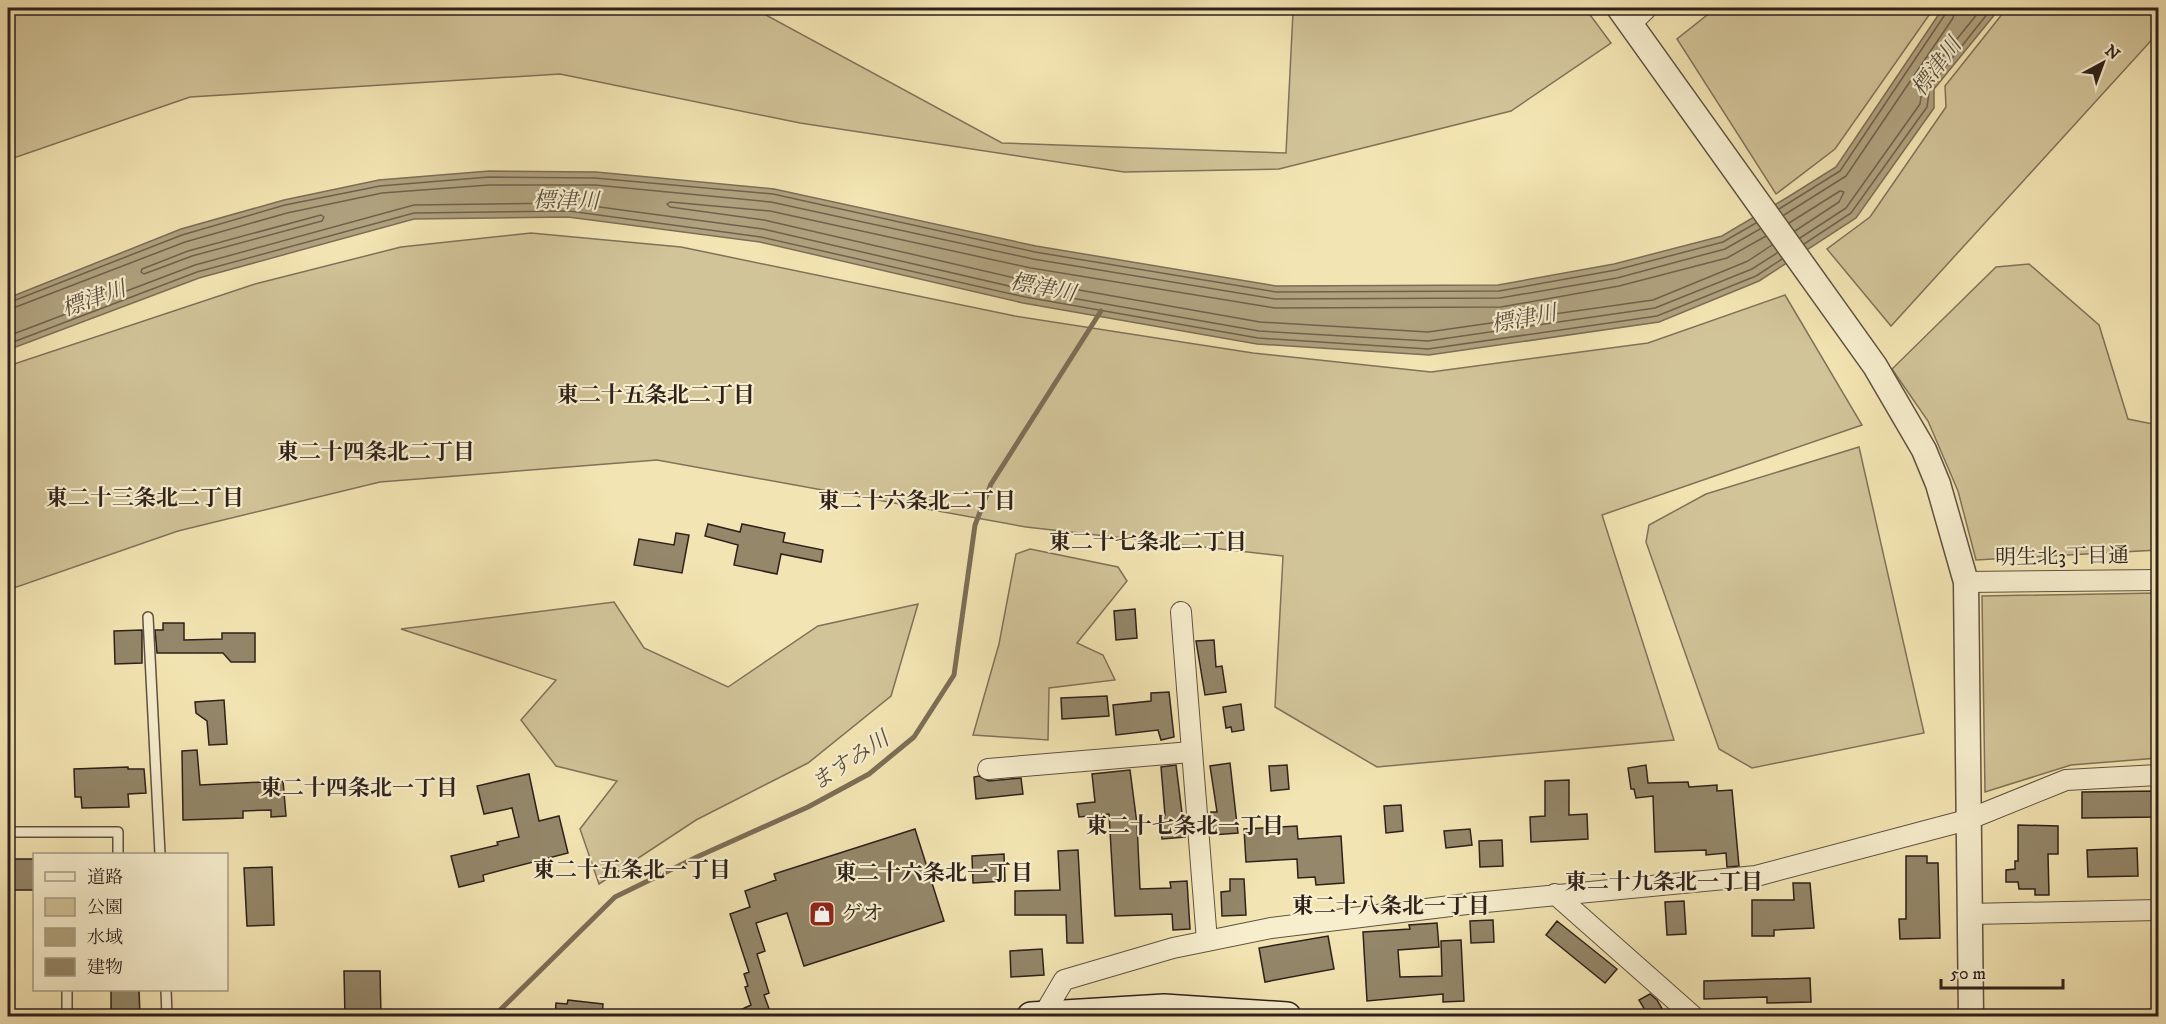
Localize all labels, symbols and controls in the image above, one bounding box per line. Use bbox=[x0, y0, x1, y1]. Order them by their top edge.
water label: 標津川 bbox=[1906, 31, 1969, 101]
north arrow bbox=[2073, 33, 2133, 93]
text: N bbox=[2101, 41, 2124, 64]
water label: 標津川 bbox=[533, 187, 601, 215]
water label: 標津川 bbox=[1008, 268, 1080, 308]
water label: 標津川 bbox=[58, 275, 131, 323]
water label: 標津川 bbox=[1489, 299, 1561, 339]
district label: 東二十五条北二丁目 bbox=[557, 382, 755, 409]
district label: 東二十四条北二丁目 bbox=[277, 439, 475, 466]
district label: 東二十三条北二丁目 bbox=[46, 485, 244, 512]
district label: 東二十六条北二丁目 bbox=[818, 488, 1016, 515]
district label: 東二十七条北二丁目 bbox=[1049, 529, 1247, 556]
street label: 明生北3丁目通 bbox=[1995, 543, 2129, 571]
water label: ますみ川 bbox=[806, 725, 896, 796]
district label: 東二十四条北一丁目 bbox=[260, 775, 458, 802]
district label: 東二十七条北一丁目 bbox=[1086, 813, 1284, 840]
legend bbox=[33, 853, 228, 991]
district label: 東二十五条北一丁目 bbox=[533, 857, 731, 884]
district label: 東二十六条北一丁目 bbox=[835, 860, 1033, 887]
text: 道路 bbox=[87, 867, 123, 889]
district label: 東二十九条北一丁目 bbox=[1565, 869, 1763, 896]
district label: 東二十八条北一丁目 bbox=[1292, 893, 1490, 920]
text: 公園 bbox=[87, 897, 123, 919]
shop icon: ゲオ bbox=[807, 899, 837, 929]
place label: ゲオ bbox=[842, 901, 884, 927]
text: 水域 bbox=[87, 927, 123, 949]
scale bar bbox=[1941, 952, 2062, 990]
text: 建物 bbox=[87, 957, 123, 979]
text: 50 m bbox=[1950, 963, 1986, 985]

